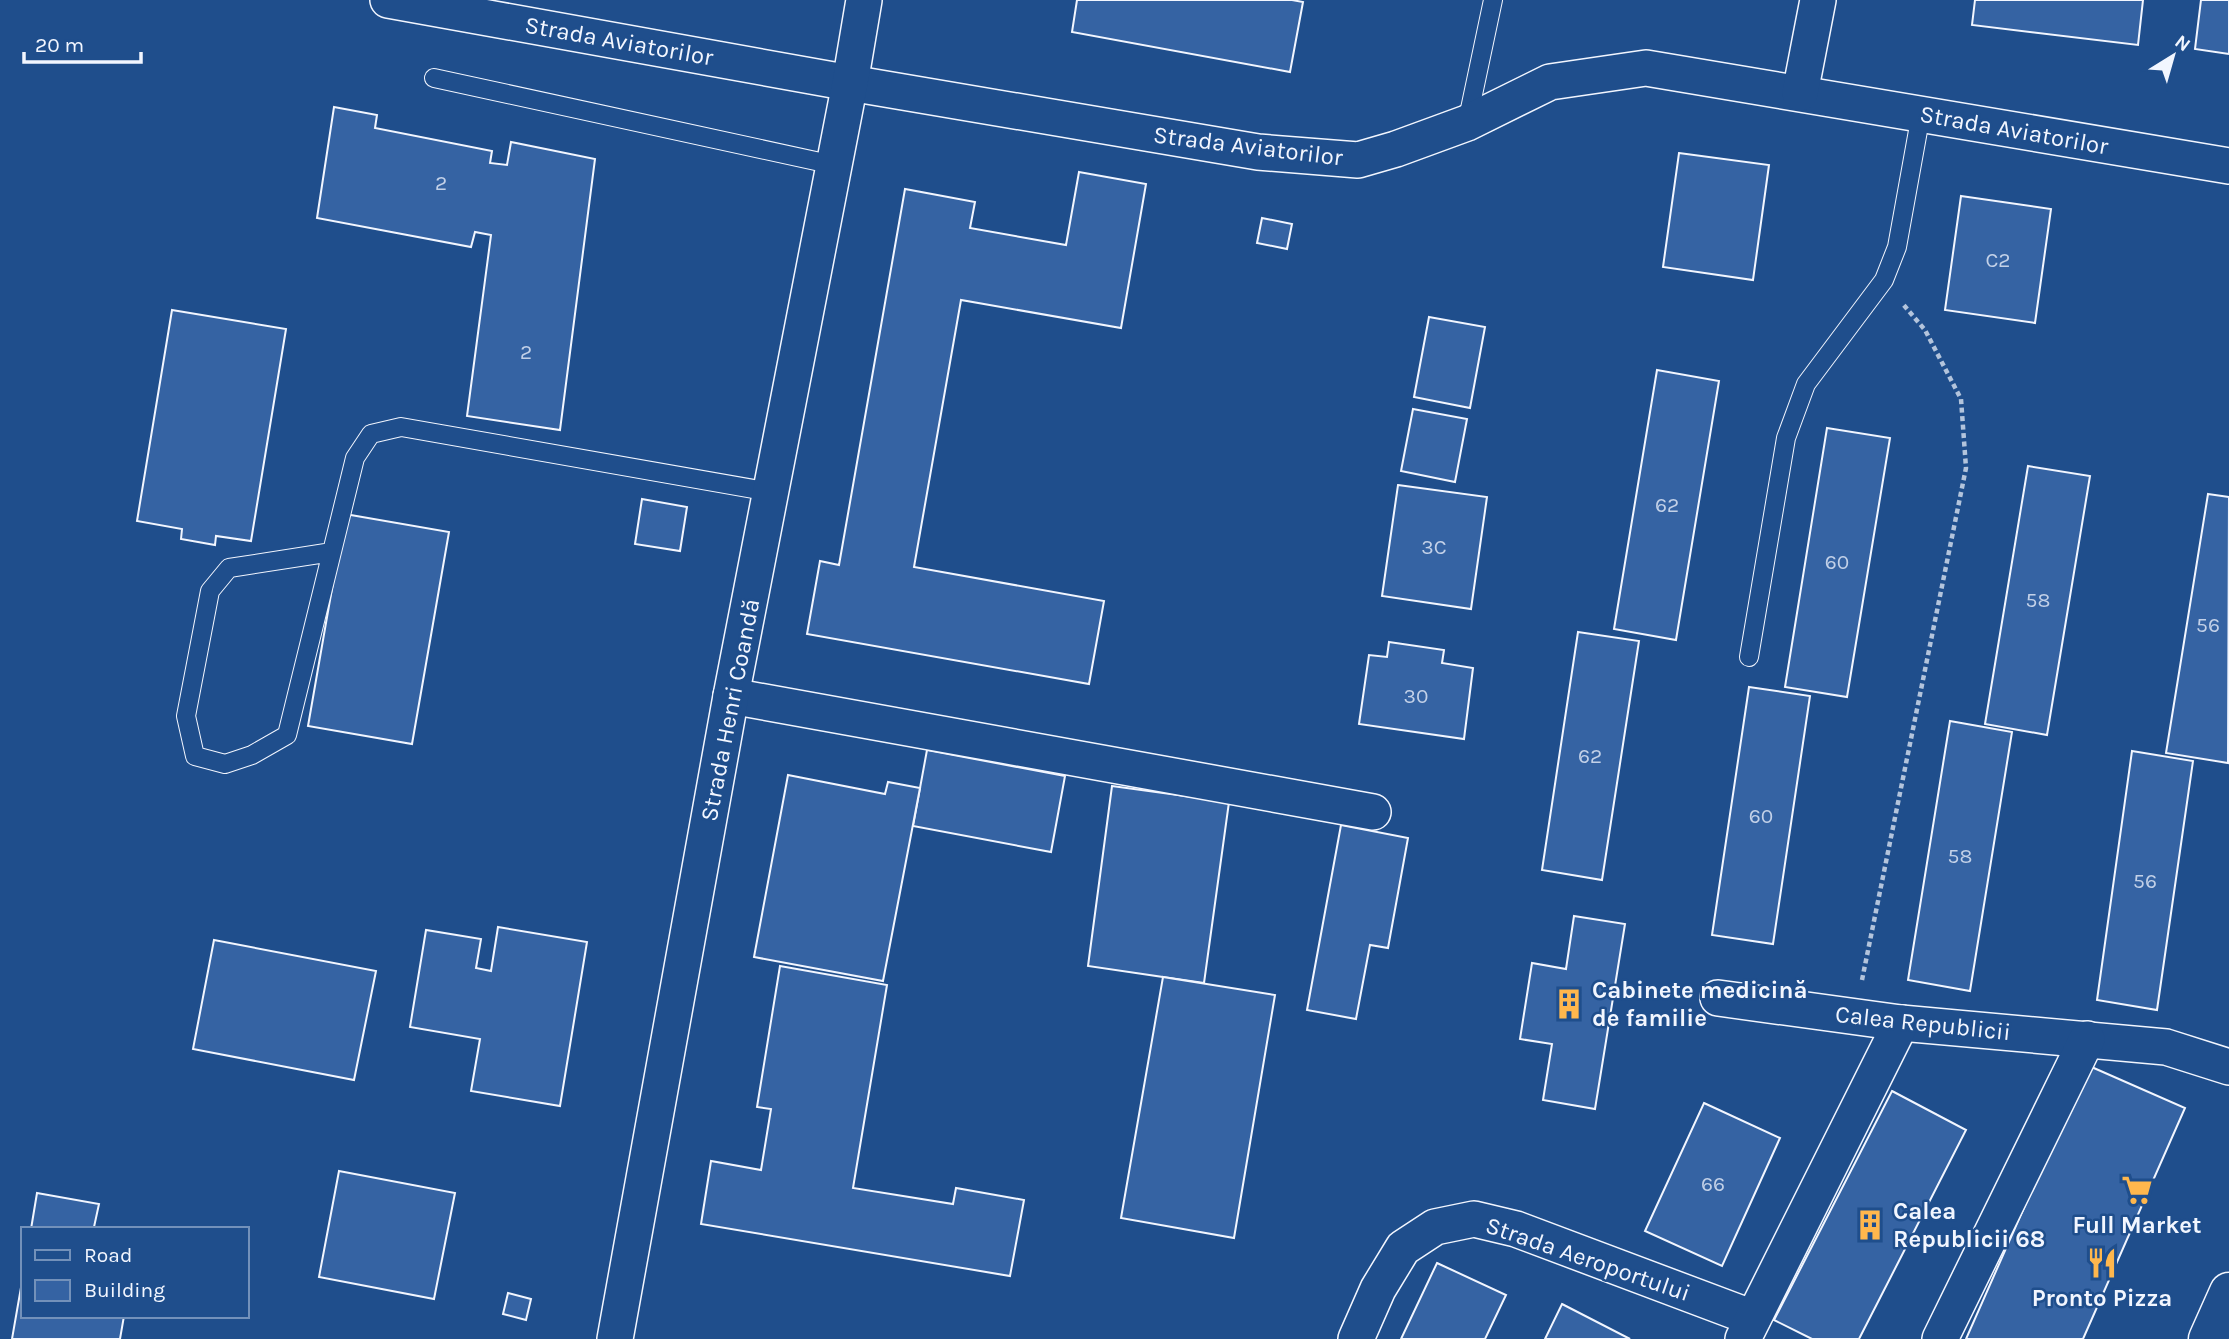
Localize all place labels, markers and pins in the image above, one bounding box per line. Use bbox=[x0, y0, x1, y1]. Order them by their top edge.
place label: Cabinete medicină de familie bbox=[1592, 976, 1807, 1032]
building icon: Cabinete medicină de familie bbox=[1552, 987, 1586, 1021]
supermarket icon: Full Market bbox=[2120, 1173, 2154, 1207]
place label: Calea Republicii 68 bbox=[1893, 1197, 2045, 1253]
building icon: Calea Republicii 68 bbox=[1853, 1208, 1887, 1242]
place label: Full Market bbox=[2072, 1211, 2202, 1239]
restaurant icon: Pronto Pizza bbox=[2085, 1246, 2119, 1280]
place label: Pronto Pizza bbox=[2032, 1284, 2172, 1312]

